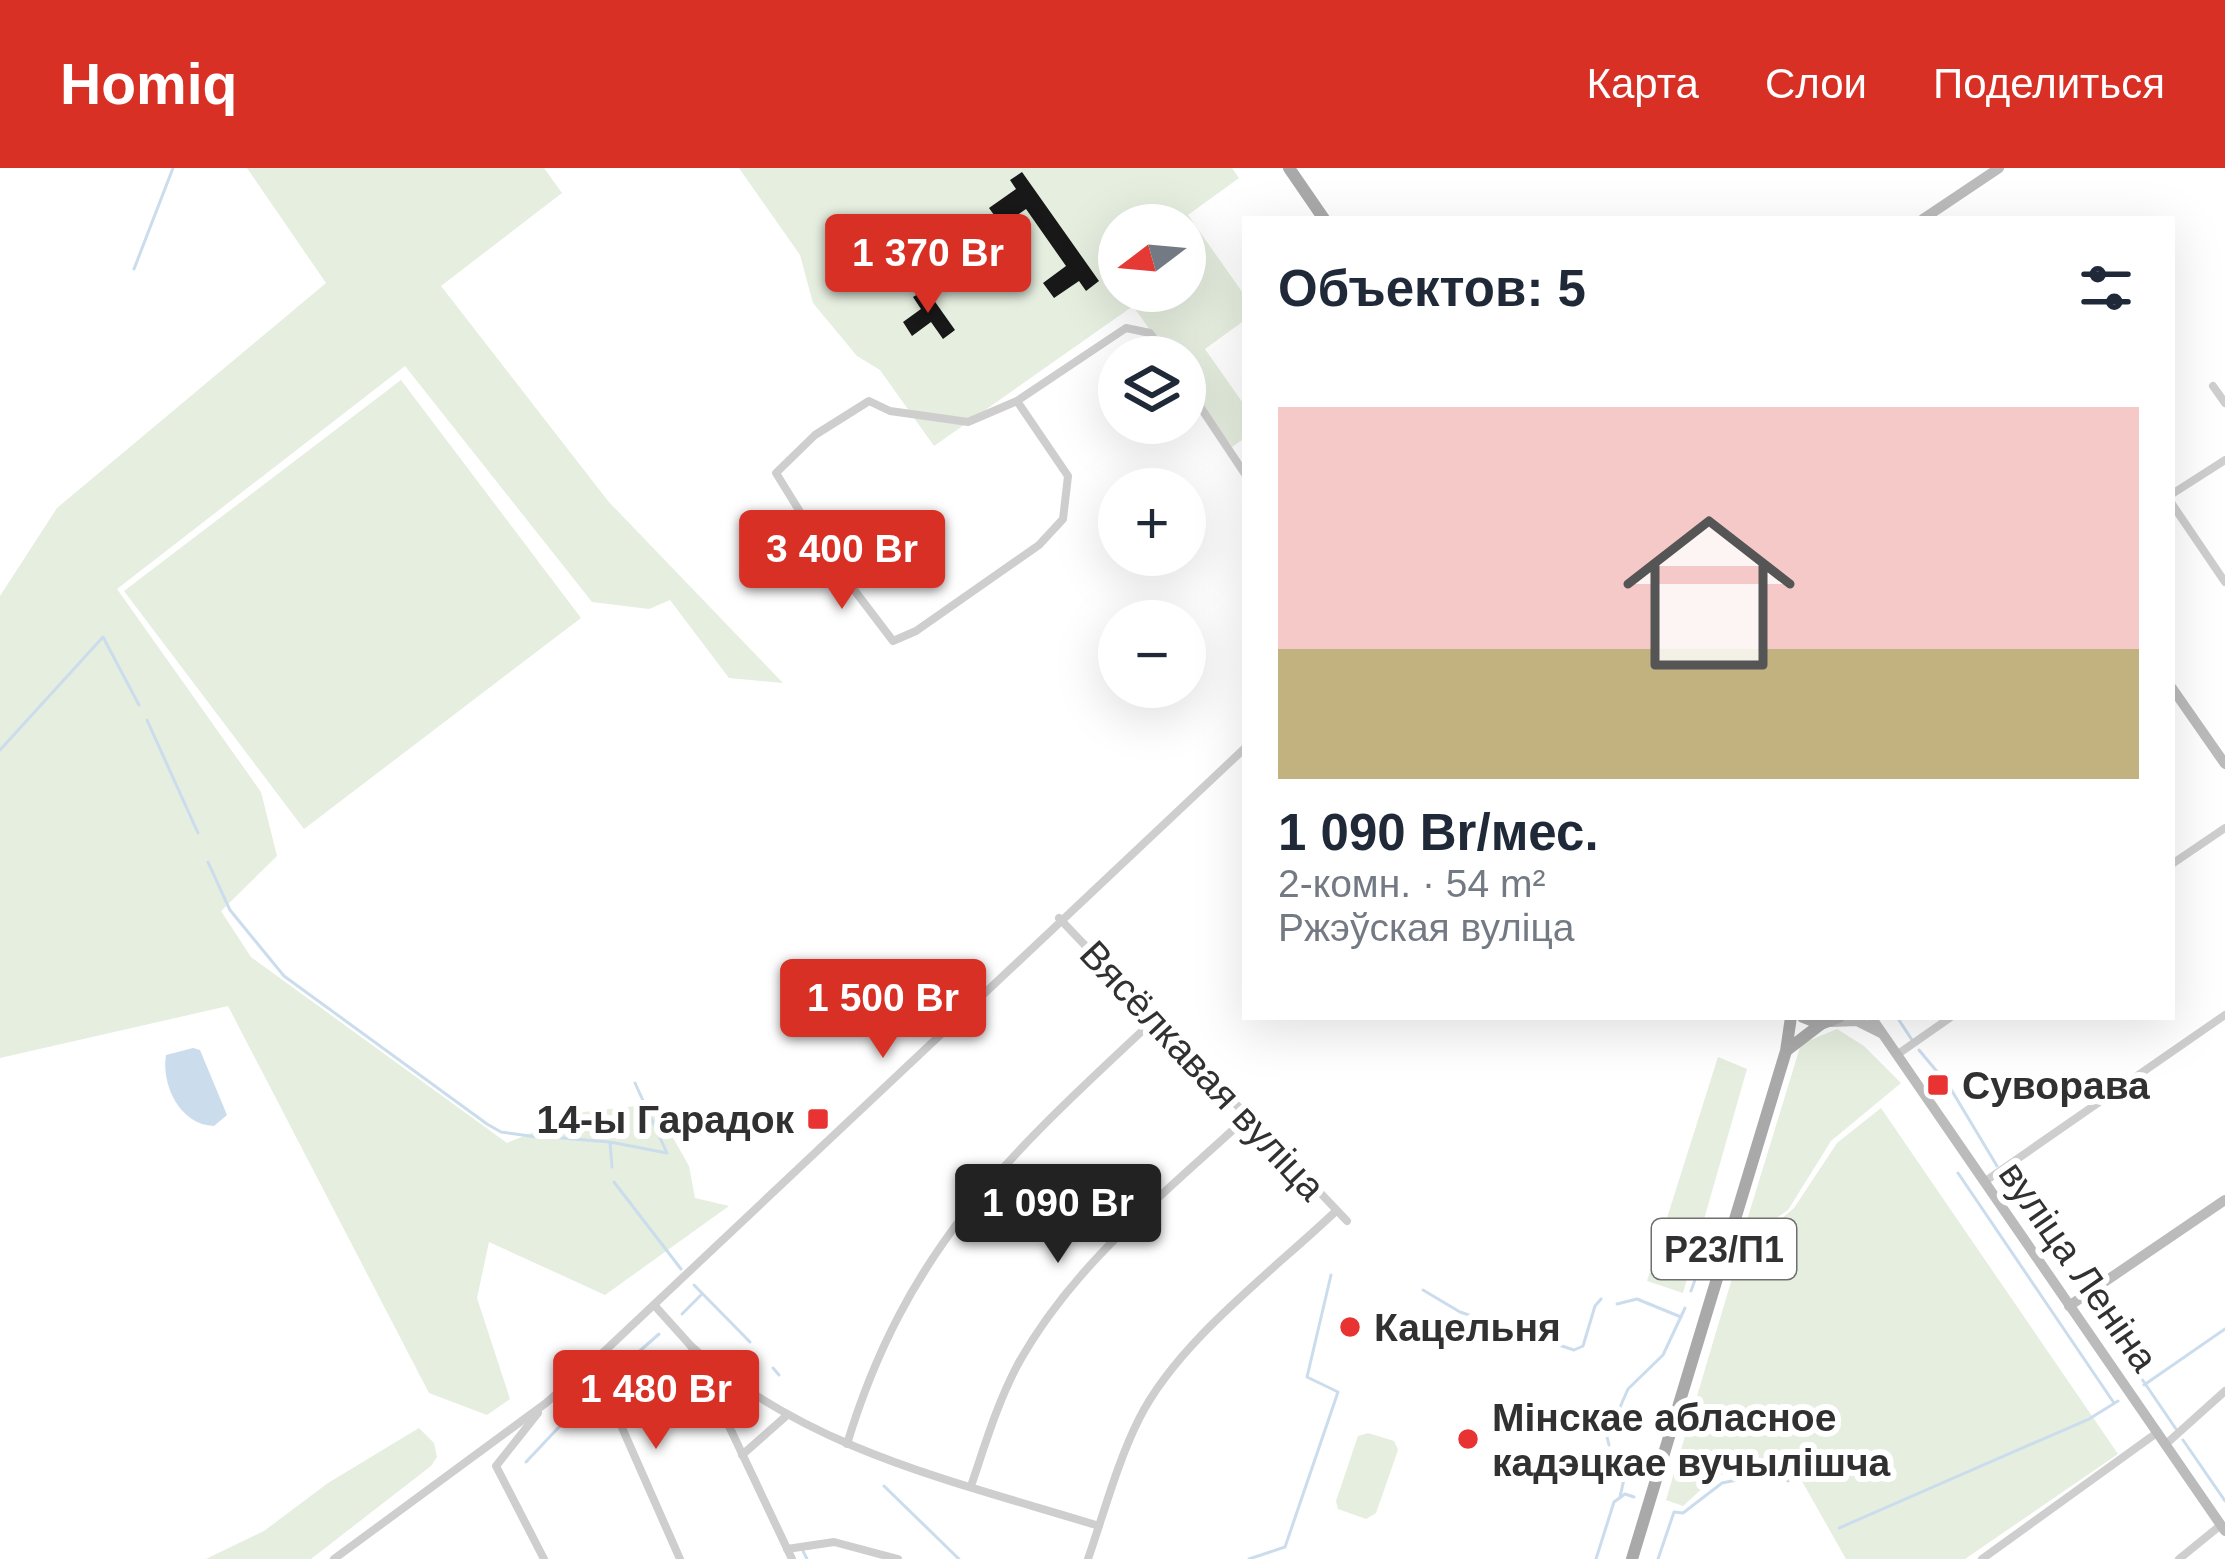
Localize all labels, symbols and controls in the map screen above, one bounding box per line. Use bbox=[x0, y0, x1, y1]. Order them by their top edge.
text: Homiq bbox=[60, 52, 237, 116]
text: Карта bbox=[1587, 60, 1699, 107]
text: Слои bbox=[1765, 60, 1867, 107]
text: Поделиться bbox=[1933, 60, 2165, 107]
north arrow bbox=[1098, 204, 1206, 312]
map controls bbox=[1098, 204, 1206, 708]
pin: 1 370 Br bbox=[804, 214, 1052, 316]
text: 1 370 Br bbox=[852, 231, 1004, 274]
icon: filters bbox=[2073, 255, 2139, 321]
text: Объектов: 5 bbox=[1278, 260, 1586, 317]
button: layers bbox=[1098, 336, 1206, 444]
button: + bbox=[1098, 468, 1206, 576]
icon: home bbox=[1601, 485, 1817, 701]
pin: 3 400 Br bbox=[718, 510, 966, 612]
text: 3 400 Br bbox=[766, 527, 918, 570]
button: − bbox=[1098, 600, 1206, 708]
text: 1 090 Br/мес. bbox=[1278, 804, 1599, 861]
text: 2-комн. · 54 m² bbox=[1278, 862, 1545, 905]
text: Ржэўская вуліца bbox=[1278, 906, 1575, 949]
street label: Вясёлкавая вуліца bbox=[1072, 932, 1334, 1209]
pin: 1 500 Br bbox=[759, 959, 1007, 1061]
text: 1 500 Br bbox=[807, 976, 959, 1019]
place label: Суворава bbox=[1962, 1064, 2150, 1107]
marker: Суворава bbox=[1925, 1072, 1951, 1098]
place label: 14-ы Гарадок bbox=[537, 1098, 794, 1141]
marker: 14-ы Гарадок bbox=[805, 1106, 831, 1132]
street label: вуліца Леніна bbox=[1991, 1153, 2167, 1379]
pin: 1 090 Br bbox=[934, 1164, 1182, 1266]
text: 1 090 Br bbox=[982, 1181, 1134, 1224]
road number: Р23/П1 bbox=[1652, 1219, 1796, 1279]
place label: Кацельня bbox=[1374, 1306, 1561, 1349]
marker: Кацельня bbox=[1337, 1314, 1363, 1340]
pin: 1 480 Br bbox=[532, 1350, 780, 1452]
text: 1 480 Br bbox=[580, 1367, 732, 1410]
place label: Мінскае абласное кадэцкае вучылішча bbox=[1492, 1396, 1891, 1484]
marker: Мінскае абласное кадэцкае вучылішча bbox=[1455, 1426, 1481, 1452]

